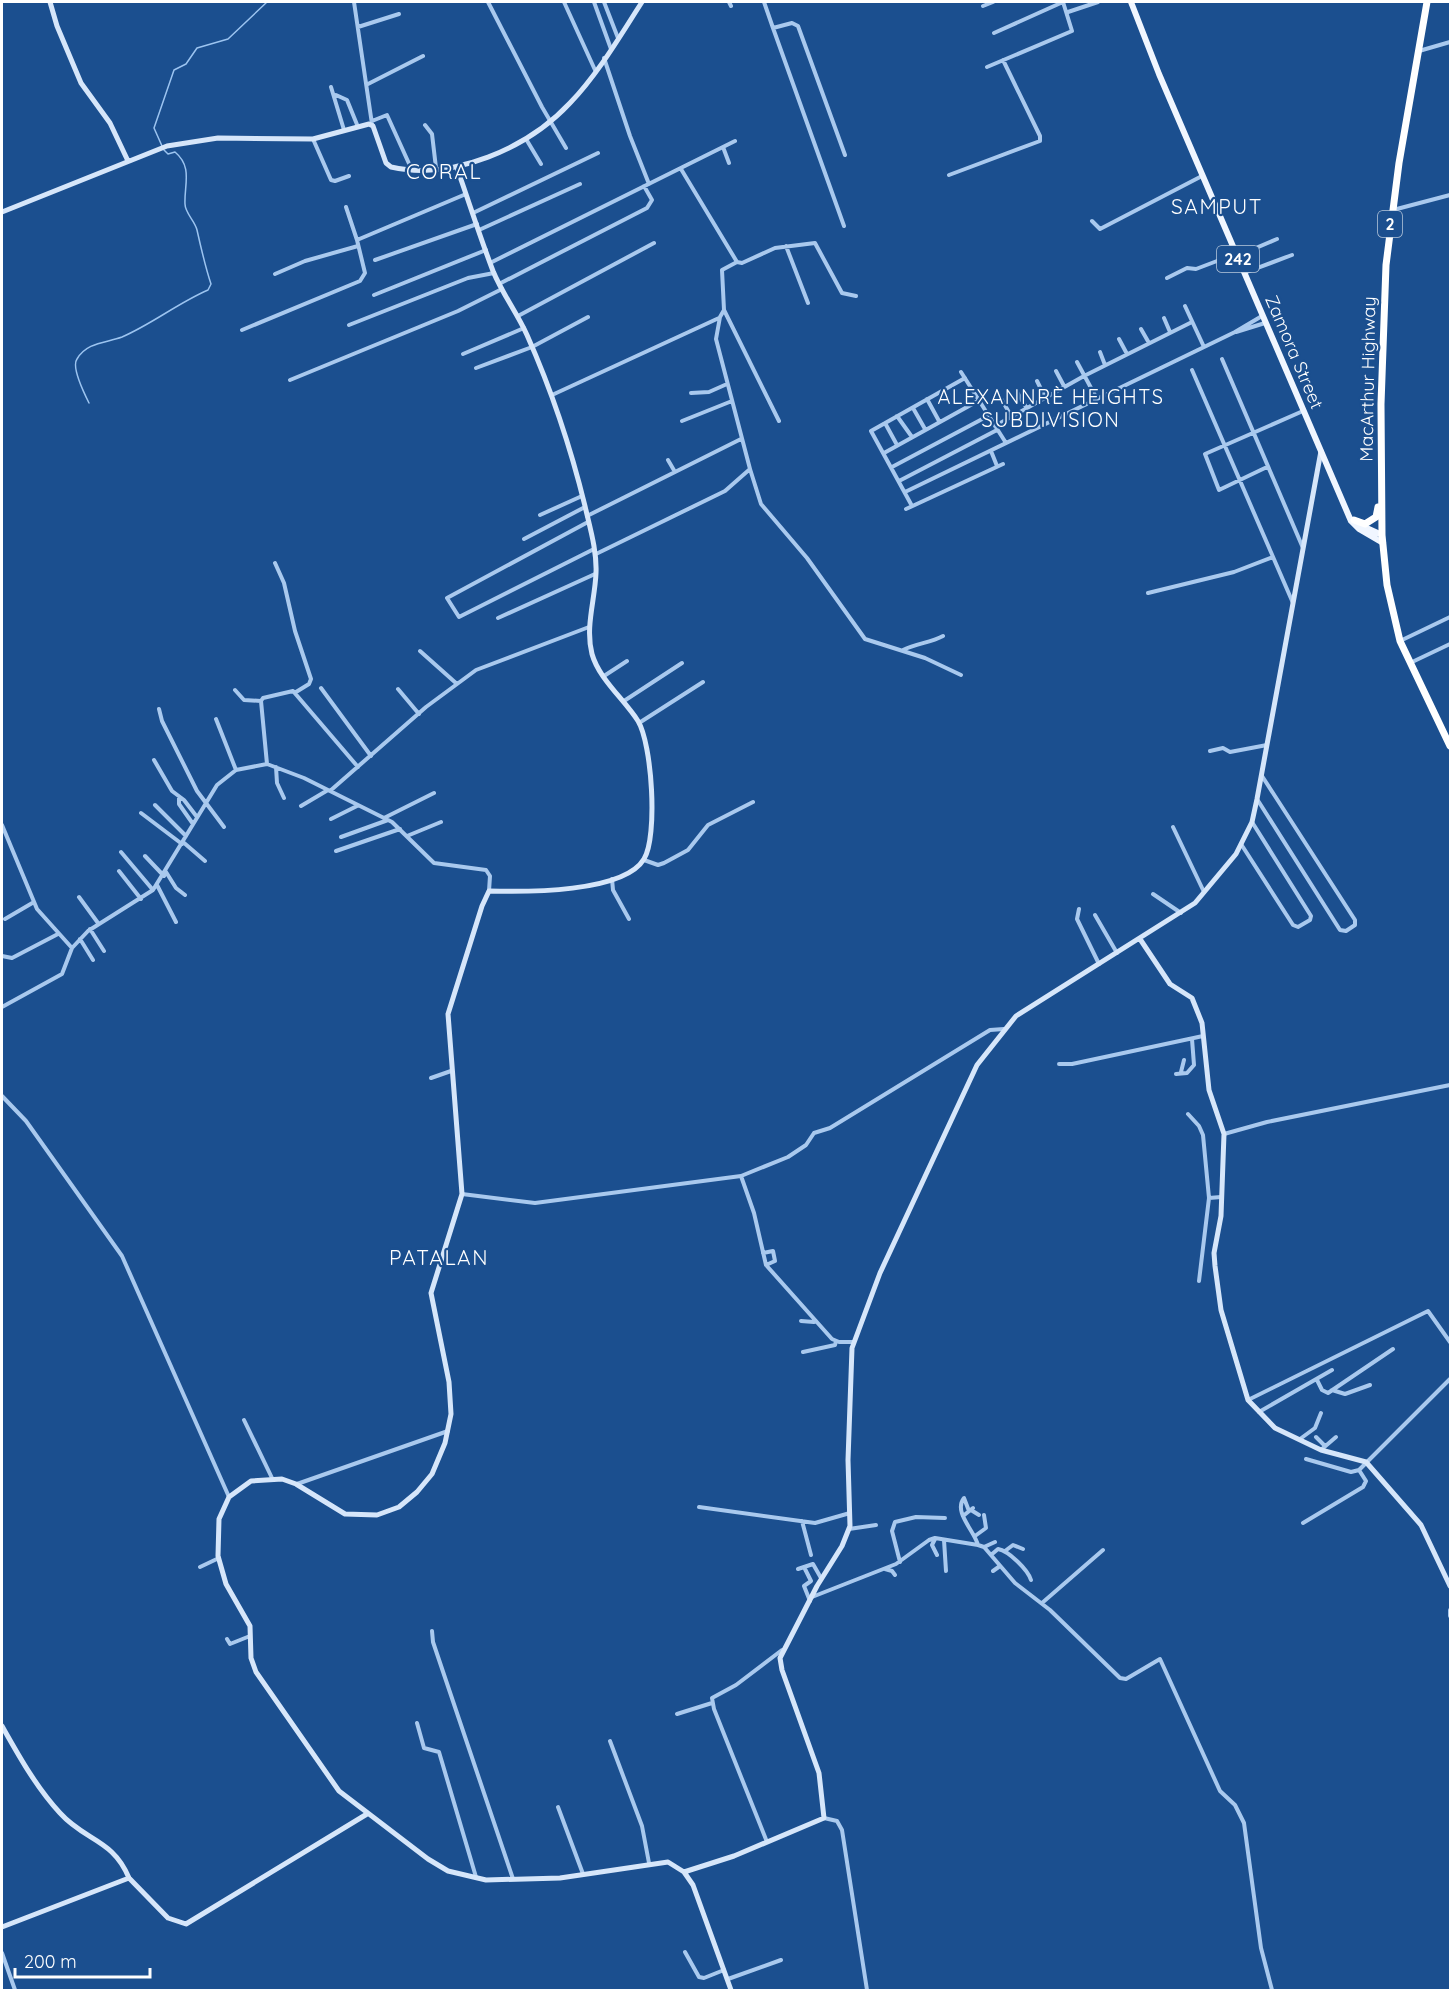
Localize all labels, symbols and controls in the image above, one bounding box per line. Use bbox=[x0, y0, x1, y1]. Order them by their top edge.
district label: CORAL bbox=[406, 158, 482, 184]
district label: SAMPUT bbox=[1171, 193, 1263, 219]
road number: 2 bbox=[1378, 211, 1402, 237]
road number: 242 bbox=[1217, 246, 1259, 272]
street label: Zamora Street bbox=[1260, 291, 1329, 412]
street label: MacArthur Highway bbox=[1355, 296, 1380, 462]
district label: ALEXANNRÈ HEIGHTS SUBDIVISION bbox=[937, 384, 1165, 432]
district label: PATALAN bbox=[389, 1244, 489, 1270]
scale bar bbox=[15, 1941, 150, 1979]
text: 200 m bbox=[24, 1950, 77, 1973]

